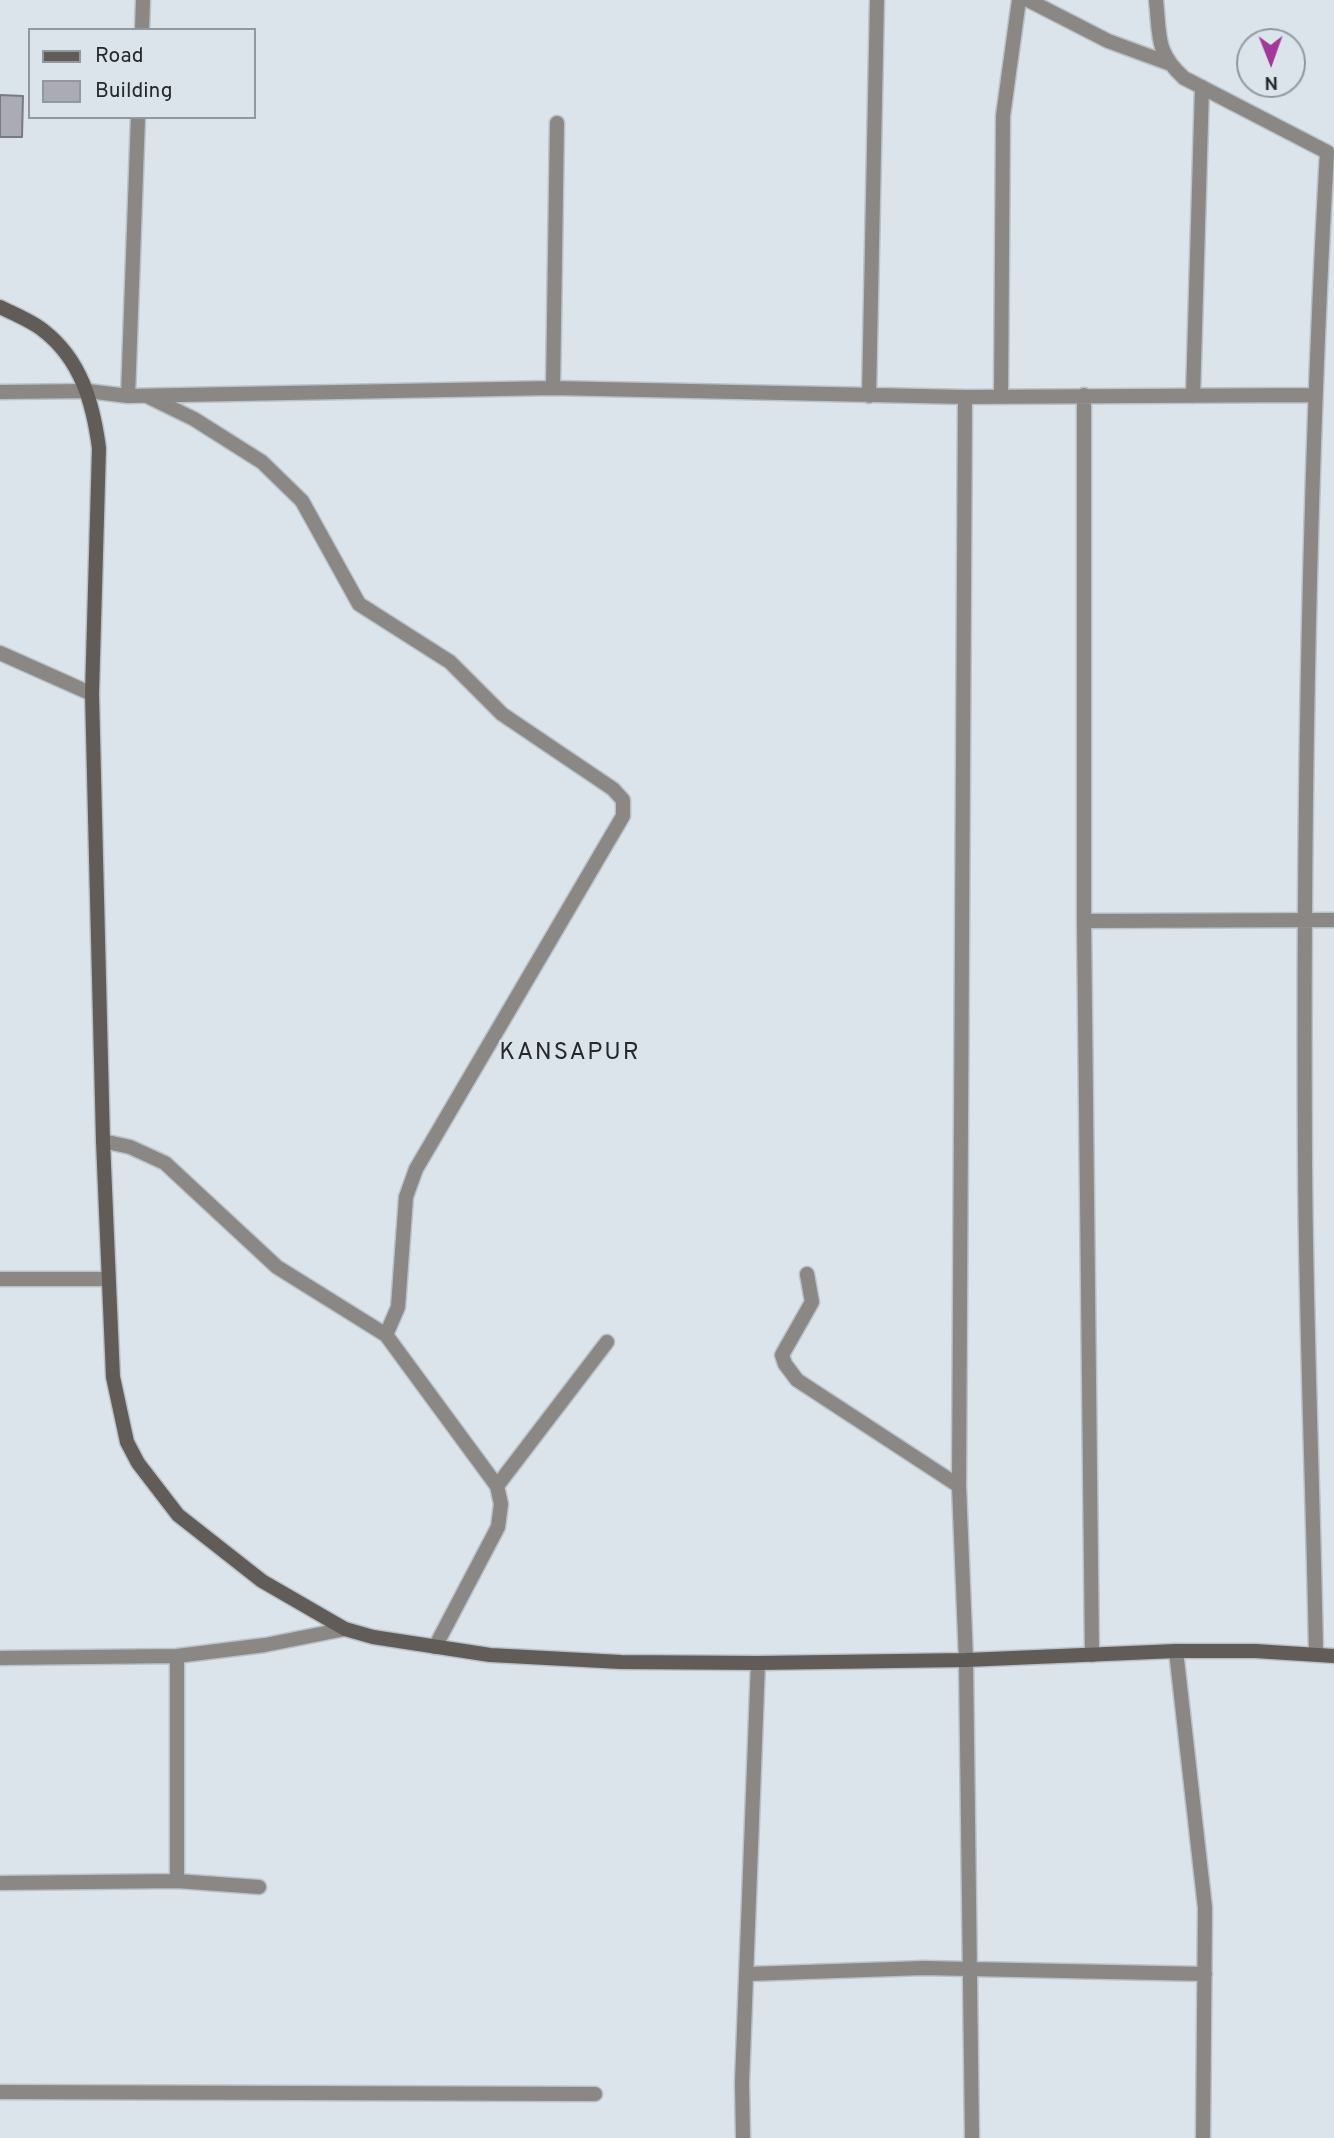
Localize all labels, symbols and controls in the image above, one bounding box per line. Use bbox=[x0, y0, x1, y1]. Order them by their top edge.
legend bbox=[28, 28, 256, 119]
north arrow bbox=[1236, 28, 1306, 98]
text: Road bbox=[95, 43, 144, 70]
text: N bbox=[1264, 70, 1278, 94]
text: Building bbox=[95, 78, 173, 105]
district label: KANSAPUR bbox=[500, 1040, 640, 1068]

